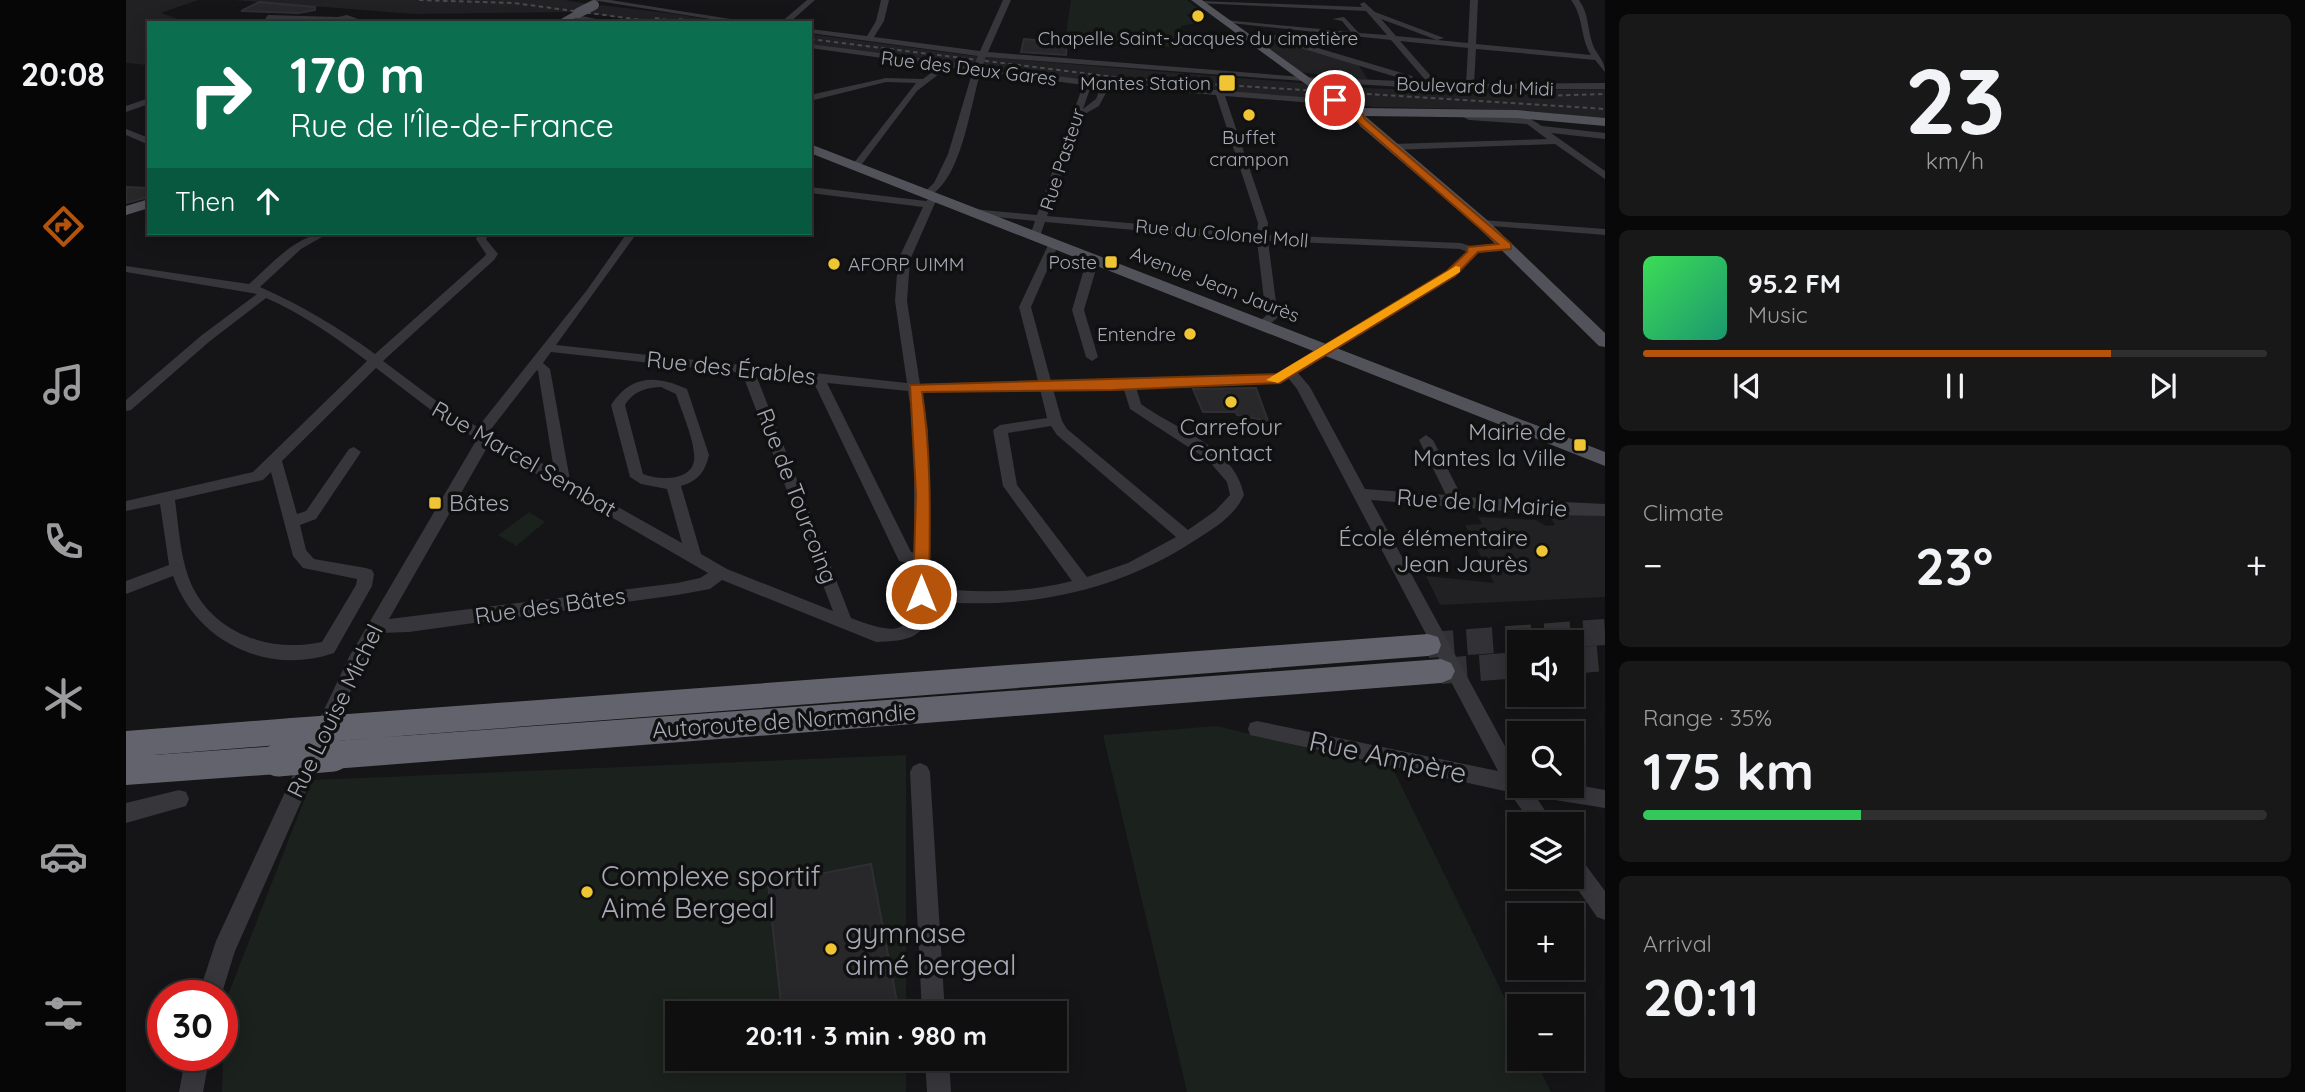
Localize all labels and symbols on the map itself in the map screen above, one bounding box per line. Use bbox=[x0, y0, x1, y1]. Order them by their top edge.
marker: Chapelle Saint-Jacques du cimetière bbox=[1190, 8, 1206, 24]
place label: Chapelle Saint-Jacques du cimetière bbox=[1038, 26, 1358, 50]
street label: Rue des Deux Gares bbox=[880, 45, 1058, 91]
pin bbox=[1305, 70, 1365, 130]
place label: Mantes Station bbox=[1080, 71, 1211, 95]
street label: Boulevard du Midi bbox=[1396, 71, 1554, 101]
marker: Mantes Station bbox=[1217, 73, 1237, 93]
street label: Rue Pasteur bbox=[1034, 104, 1090, 213]
marker: Buffet crampon bbox=[1241, 107, 1257, 123]
place label: Buffet crampon bbox=[1209, 125, 1289, 171]
street label: Rue du Colonel Moll bbox=[1134, 213, 1310, 253]
street label: Avenue Jean Jaurès bbox=[1127, 241, 1303, 327]
place label: Poste bbox=[1048, 250, 1097, 274]
place label: AFORP UIMM bbox=[848, 252, 964, 276]
marker: Poste bbox=[1103, 254, 1119, 270]
marker: AFORP UIMM bbox=[826, 256, 842, 272]
place label: Entendre bbox=[1097, 322, 1176, 346]
marker: Entendre bbox=[1182, 326, 1198, 342]
street label: Rue des Érables bbox=[645, 344, 817, 391]
street label: Rue Marcel Sembat bbox=[427, 394, 622, 523]
marker: Carrefour Contact bbox=[1223, 394, 1239, 410]
street label: Rue de Tourcoing bbox=[751, 404, 844, 588]
place label: Carrefour Contact bbox=[1180, 412, 1282, 467]
place label: Mairie de Mantes la Ville bbox=[1413, 417, 1566, 472]
marker: Mairie de Mantes la Ville bbox=[1572, 437, 1588, 453]
street label: Rue de la Mairie bbox=[1396, 482, 1568, 523]
place label: Bâtes bbox=[449, 488, 509, 517]
marker: Bâtes bbox=[427, 495, 443, 511]
place label: École élémentaire Jean Jaurès bbox=[1338, 523, 1528, 578]
marker: École élémentaire Jean Jaurès bbox=[1534, 543, 1550, 559]
position arrow bbox=[884, 557, 958, 631]
street label: Rue des Bâtes bbox=[473, 581, 627, 630]
street label: Rue Louise Michel bbox=[280, 620, 389, 802]
street label: Autoroute de Normandie bbox=[651, 697, 917, 744]
street label: Rue Ampère bbox=[1306, 723, 1470, 790]
place label: Complexe sportif Aimé Bergeal bbox=[601, 858, 821, 925]
marker: Complexe sportif Aimé Bergeal bbox=[579, 884, 595, 900]
place label: gymnase aimé bergeal bbox=[845, 915, 1016, 982]
marker: gymnase aimé bergeal bbox=[823, 941, 839, 957]
speed limit sign: 30 bbox=[147, 980, 238, 1071]

